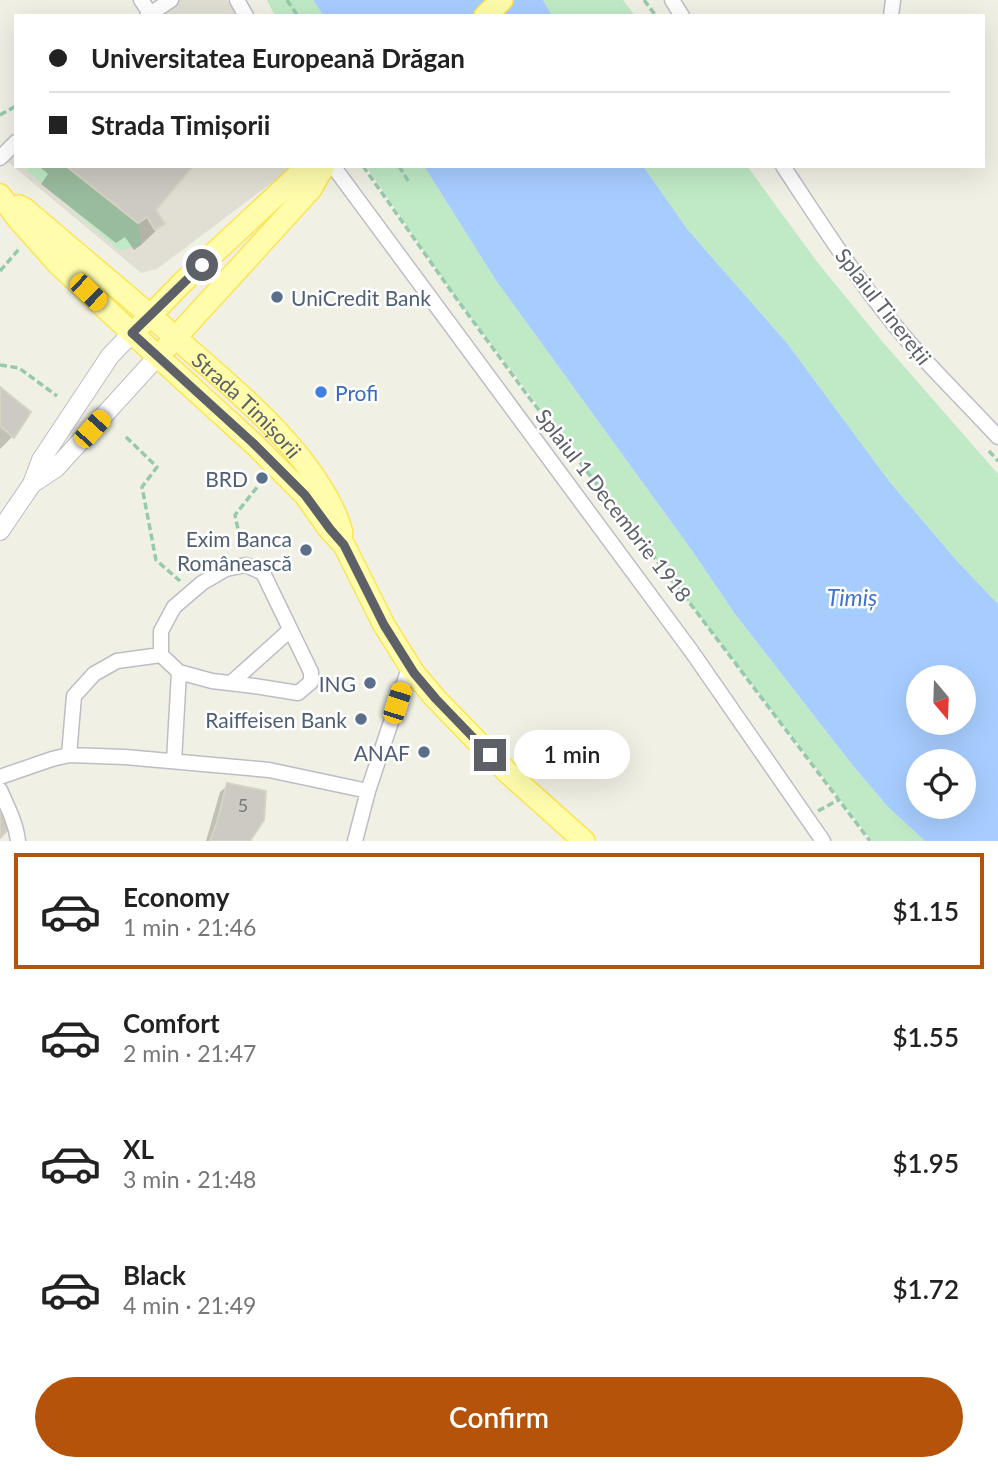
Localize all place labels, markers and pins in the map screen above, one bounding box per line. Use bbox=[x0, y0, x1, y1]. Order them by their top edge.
place label: UniCredit Bank bbox=[291, 285, 431, 310]
marker: UniCredit Bank bbox=[269, 289, 285, 305]
place label: Profi bbox=[335, 380, 378, 405]
marker: Profi bbox=[313, 384, 329, 400]
place label: BRD bbox=[205, 466, 248, 491]
marker: BRD bbox=[254, 470, 270, 486]
place label: Exim Banca Românească bbox=[177, 526, 292, 575]
marker: Exim Banca Românească bbox=[298, 542, 314, 558]
place label: ING bbox=[319, 671, 356, 696]
marker: ING bbox=[362, 675, 378, 691]
place label: Raiffeisen Bank bbox=[205, 707, 347, 732]
marker: Raiffeisen Bank bbox=[353, 711, 369, 727]
place label: ANAF bbox=[354, 740, 410, 765]
marker: ANAF bbox=[416, 744, 432, 760]

